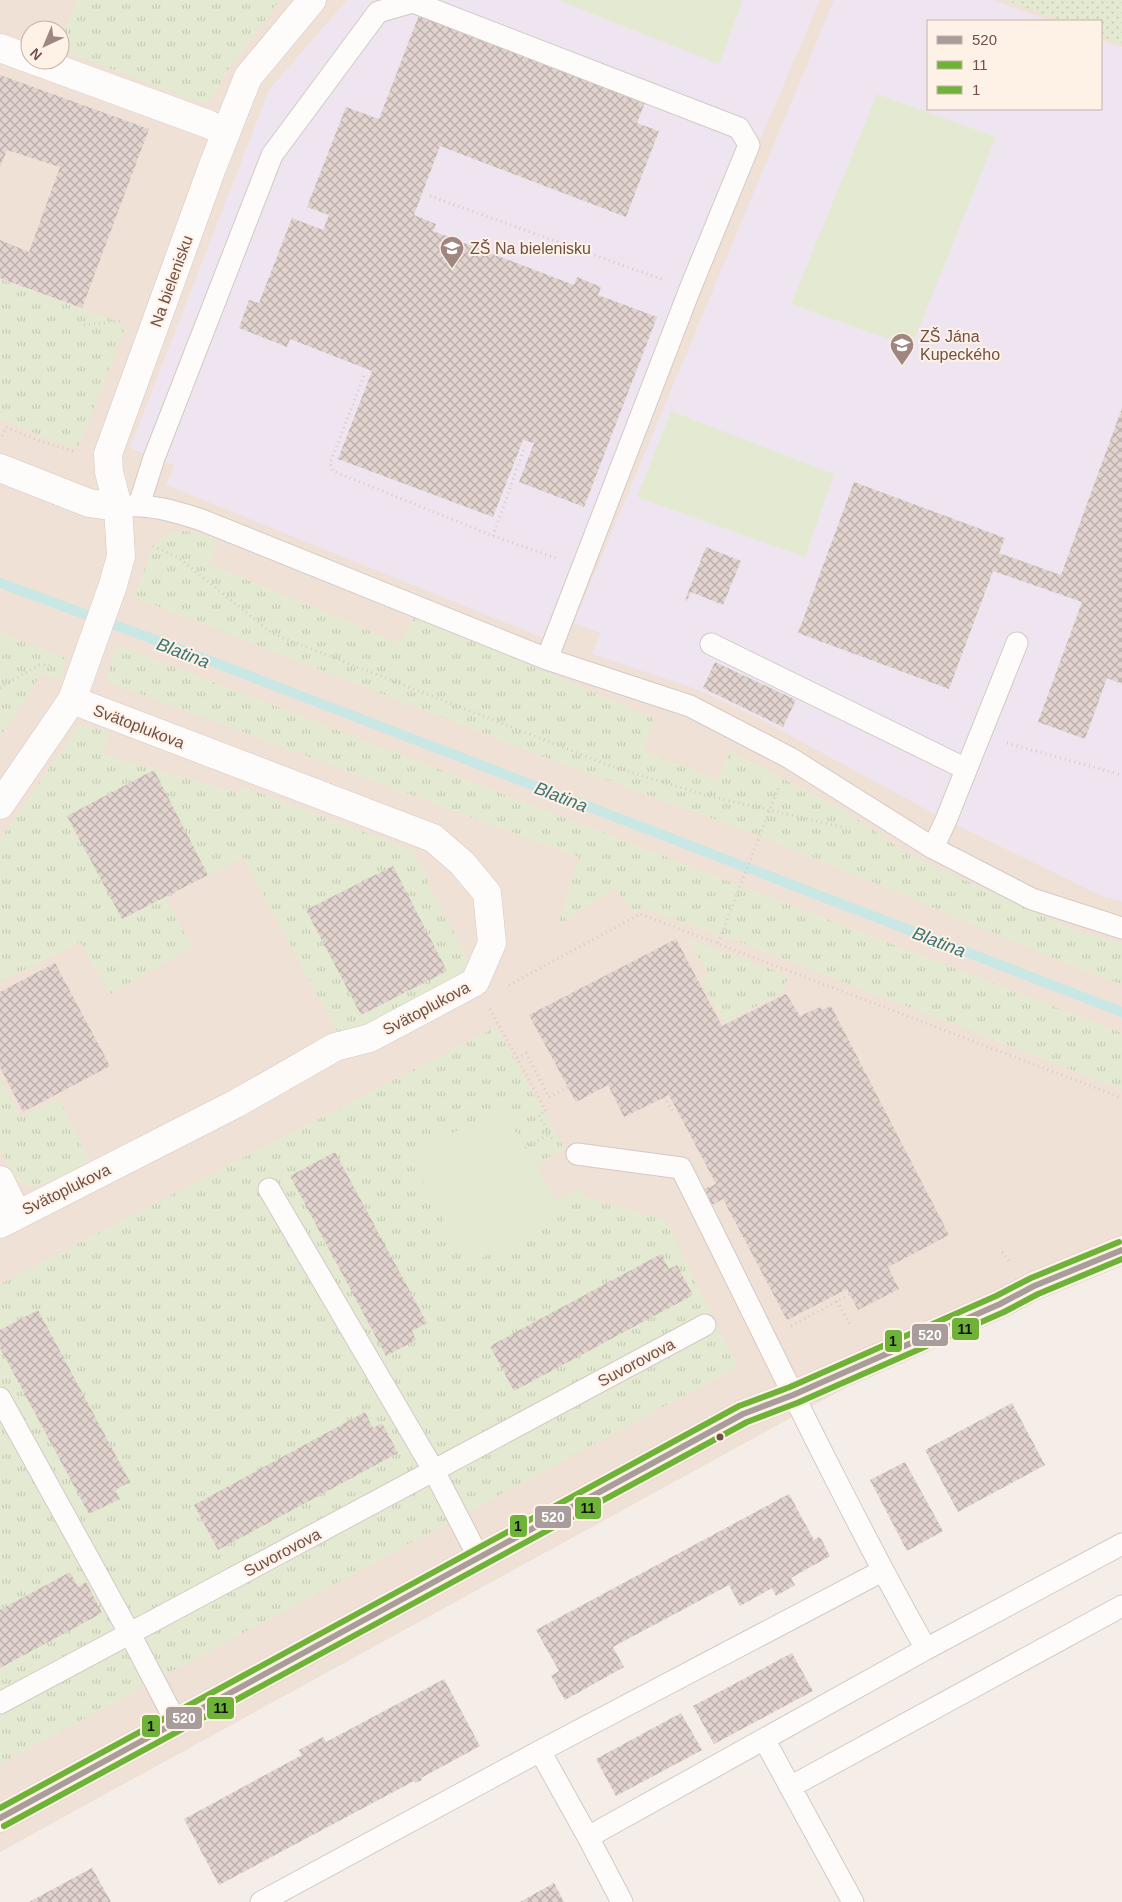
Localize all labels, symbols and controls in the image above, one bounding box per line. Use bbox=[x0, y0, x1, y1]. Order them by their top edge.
north arrow bbox=[20, 20, 70, 70]
legend bbox=[927, 20, 1102, 110]
text: 520 bbox=[972, 31, 997, 48]
text: N bbox=[27, 45, 45, 64]
text: 11 bbox=[972, 56, 988, 73]
text: 1 bbox=[972, 81, 980, 98]
street label: Na bielenisku bbox=[147, 233, 196, 329]
school or university icon: ZŠ Na bielenisku bbox=[439, 235, 465, 269]
place label: ZŠ Na bielenisku bbox=[470, 239, 591, 257]
place label: ZŠ Jána Kupeckého bbox=[920, 327, 1000, 363]
school or university icon: ZŠ Jána Kupeckého bbox=[889, 332, 915, 366]
water label: Blatina bbox=[154, 634, 212, 672]
street label: Svätoplukova bbox=[91, 701, 187, 752]
water label: Blatina bbox=[532, 778, 590, 816]
water label: Blatina bbox=[910, 923, 968, 961]
street label: Svätoplukova bbox=[380, 978, 473, 1038]
street label: Svätoplukova bbox=[19, 1161, 113, 1218]
line badge: 11 bbox=[951, 1317, 980, 1341]
text: 11 bbox=[958, 1321, 973, 1337]
line badge: 520 bbox=[911, 1323, 949, 1347]
text: 520 bbox=[918, 1327, 942, 1343]
line badge: 1 bbox=[884, 1329, 903, 1353]
text: 1 bbox=[889, 1333, 897, 1349]
street label: Suvorovova bbox=[595, 1335, 678, 1390]
unlabelled marker bbox=[715, 1432, 725, 1442]
line badge: 11 bbox=[574, 1496, 602, 1520]
text: 11 bbox=[581, 1500, 596, 1516]
line badge: 520 bbox=[534, 1505, 572, 1529]
text: 520 bbox=[541, 1509, 565, 1525]
line badge: 1 bbox=[509, 1514, 528, 1538]
text: 1 bbox=[514, 1518, 522, 1534]
street label: Suvorovova bbox=[241, 1525, 324, 1580]
line badge: 11 bbox=[206, 1696, 235, 1720]
text: 11 bbox=[214, 1700, 229, 1716]
line badge: 520 bbox=[165, 1706, 203, 1730]
text: 520 bbox=[172, 1710, 196, 1726]
line badge: 1 bbox=[141, 1714, 161, 1738]
text: 1 bbox=[147, 1718, 155, 1734]

